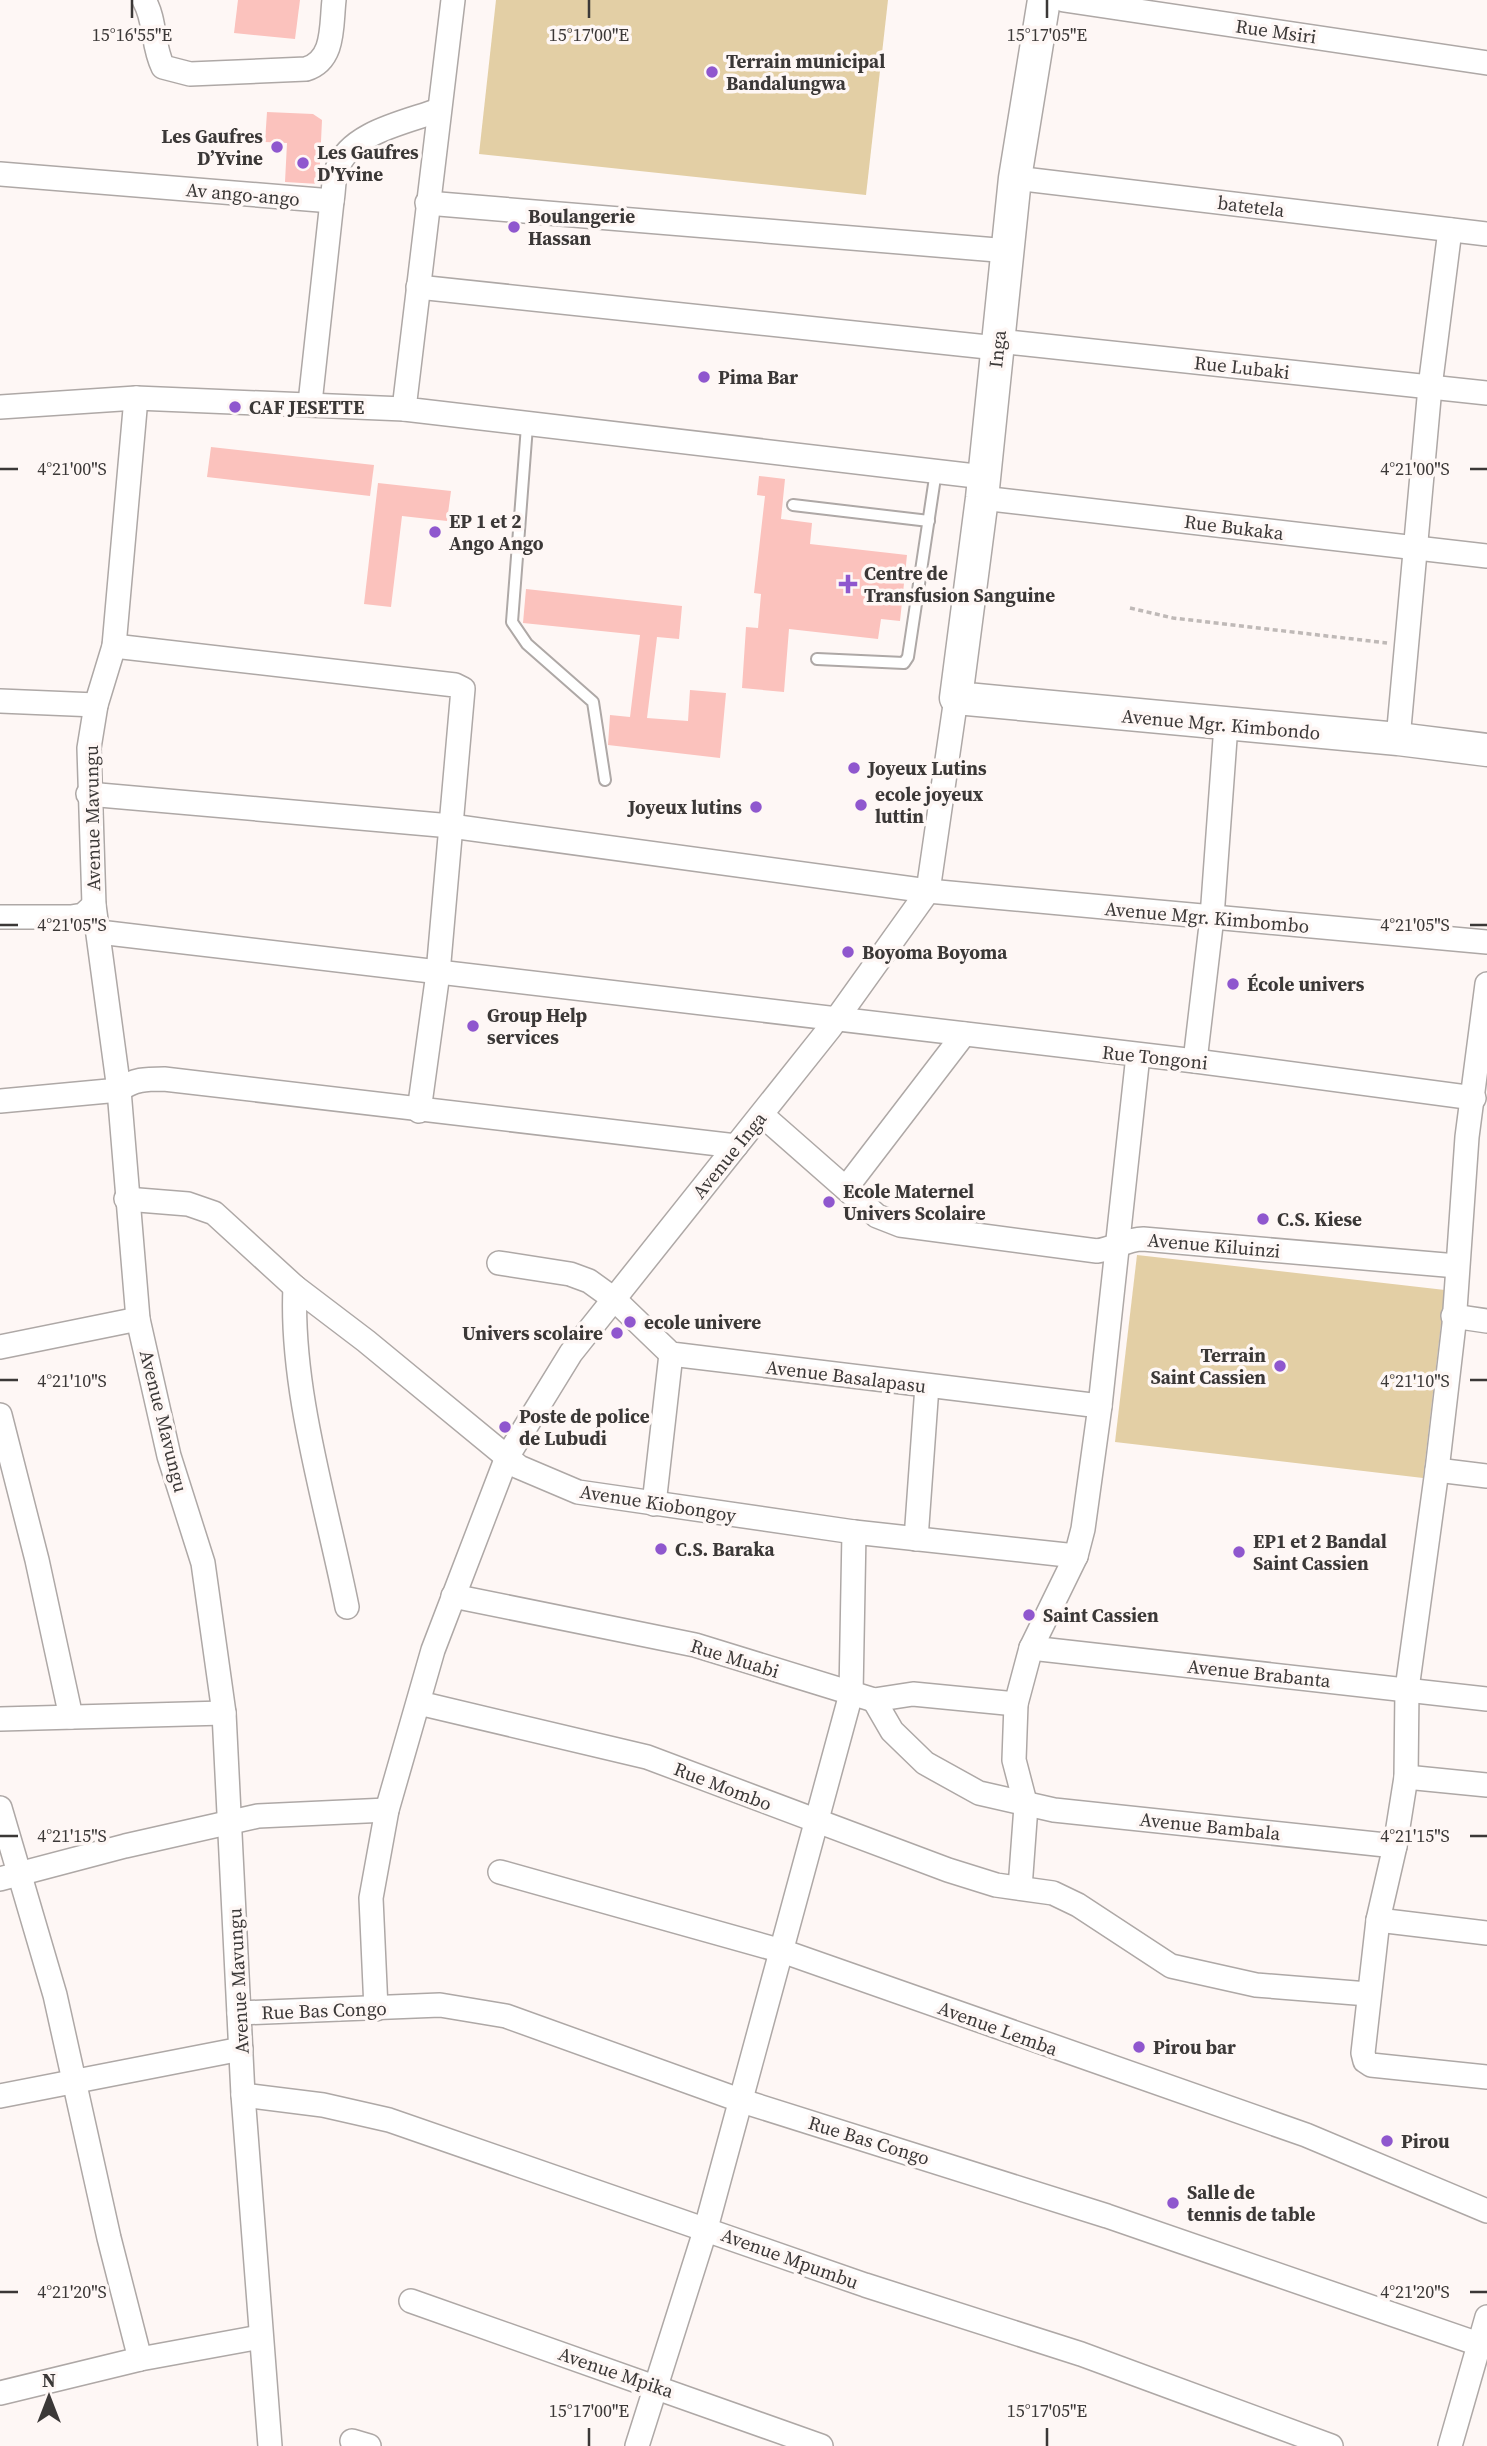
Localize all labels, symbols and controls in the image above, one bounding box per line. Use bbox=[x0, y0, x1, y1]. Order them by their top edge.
street label: Rue Msiri bbox=[1234, 12, 1319, 50]
text: 15°16'55"E bbox=[92, 22, 172, 47]
text: 15°17'00"E bbox=[549, 22, 629, 47]
text: 15°17'05"E bbox=[1007, 22, 1087, 47]
place label: Terrain municipal Bandalungwa bbox=[726, 48, 885, 96]
marker: Terrain municipal Bandalungwa bbox=[704, 64, 720, 80]
place label: Les Gaufres D’Yvine bbox=[161, 123, 263, 171]
marker: Les Gaufres D’Yvine bbox=[269, 139, 285, 155]
place label: Les Gaufres D'Yvine bbox=[317, 139, 419, 187]
marker: Les Gaufres D'Yvine bbox=[295, 155, 311, 171]
street label: Av ango-ango bbox=[185, 176, 301, 212]
street label: batetela bbox=[1216, 189, 1286, 223]
place label: Boulangerie Hassan bbox=[528, 203, 635, 251]
marker: Boulangerie Hassan bbox=[506, 219, 522, 235]
street label: Inga bbox=[982, 329, 1012, 369]
street label: Rue Lubaki bbox=[1193, 349, 1291, 385]
place label: Pima Bar bbox=[718, 364, 798, 390]
marker: Pima Bar bbox=[696, 369, 712, 385]
place label: CAF JESETTE bbox=[249, 394, 364, 420]
marker: CAF JESETTE bbox=[227, 399, 243, 415]
text: 4°21'00"S bbox=[37, 456, 107, 481]
text: 4°21'00"S bbox=[1380, 456, 1450, 481]
place label: EP 1 et 2 Ango Ango bbox=[449, 508, 544, 556]
street label: Rue Bukaka bbox=[1183, 508, 1286, 546]
marker: EP 1 et 2 Ango Ango bbox=[427, 524, 443, 540]
place label: Centre de Transfusion Sanguine bbox=[864, 560, 1055, 608]
marker: Centre de Transfusion Sanguine bbox=[838, 574, 858, 594]
street label: Avenue Mgr. Kimbondo bbox=[1121, 702, 1321, 746]
street label: Avenue Mavungu bbox=[78, 745, 106, 891]
place label: Joyeux Lutins bbox=[867, 755, 987, 781]
marker: Joyeux Lutins bbox=[846, 760, 862, 776]
place label: ecole joyeux luttin bbox=[875, 781, 984, 829]
place label: Joyeux lutins bbox=[627, 794, 742, 820]
marker: ecole joyeux luttin bbox=[853, 797, 869, 813]
marker: Joyeux lutins bbox=[748, 799, 764, 815]
street label: Avenue Mgr. Kimbombo bbox=[1104, 895, 1310, 939]
text: 4°21'05"S bbox=[37, 912, 107, 937]
text: 4°21'05"S bbox=[1380, 912, 1450, 937]
place label: Boyoma Boyoma bbox=[862, 939, 1008, 965]
marker: Boyoma Boyoma bbox=[840, 944, 856, 960]
place label: École univers bbox=[1247, 971, 1365, 997]
marker: École univers bbox=[1225, 976, 1241, 992]
place label: Group Help services bbox=[487, 1002, 588, 1050]
marker: Group Help services bbox=[465, 1018, 481, 1034]
street label: Rue Tongoni bbox=[1101, 1039, 1209, 1076]
street label: Avenue Inga bbox=[686, 1106, 772, 1204]
place label: Ecole Maternel Univers Scolaire bbox=[843, 1178, 986, 1226]
marker: Ecole Maternel Univers Scolaire bbox=[821, 1194, 837, 1210]
place label: C.S. Kiese bbox=[1277, 1206, 1362, 1232]
marker: C.S. Kiese bbox=[1255, 1211, 1271, 1227]
street label: Avenue Kiluinzi bbox=[1147, 1226, 1282, 1264]
place label: ecole univere bbox=[644, 1309, 761, 1335]
marker: ecole univere bbox=[622, 1314, 638, 1330]
place label: Univers scolaire bbox=[462, 1320, 603, 1346]
marker: Univers scolaire bbox=[609, 1325, 625, 1341]
place label: Terrain Saint Cassien bbox=[1150, 1342, 1266, 1390]
street label: Avenue Mavungu bbox=[134, 1347, 194, 1495]
street label: Avenue Basalapasu bbox=[764, 1353, 928, 1399]
marker: Terrain Saint Cassien bbox=[1272, 1358, 1288, 1374]
text: 4°21'10"S bbox=[37, 1368, 107, 1393]
text: 4°21'10"S bbox=[1380, 1368, 1450, 1393]
place label: Poste de police de Lubudi bbox=[519, 1403, 650, 1451]
marker: Poste de police de Lubudi bbox=[497, 1419, 513, 1435]
street label: Avenue Kiobongoy bbox=[578, 1478, 738, 1528]
place label: EP1 et 2 Bandal Saint Cassien bbox=[1253, 1528, 1387, 1576]
place label: C.S. Baraka bbox=[675, 1536, 776, 1562]
marker: C.S. Baraka bbox=[653, 1541, 669, 1557]
marker: EP1 et 2 Bandal Saint Cassien bbox=[1231, 1544, 1247, 1560]
place label: Saint Cassien bbox=[1043, 1602, 1159, 1628]
marker: Saint Cassien bbox=[1021, 1607, 1037, 1623]
street label: Rue Muabi bbox=[688, 1632, 783, 1684]
street label: Avenue Brabanta bbox=[1186, 1653, 1332, 1693]
street label: Rue Mombo bbox=[670, 1755, 776, 1817]
street label: Avenue Bambala bbox=[1138, 1806, 1282, 1846]
text: 4°21'15"S bbox=[37, 1823, 107, 1848]
text: 4°21'15"S bbox=[1380, 1823, 1450, 1848]
street label: Avenue Mavungu bbox=[221, 1907, 255, 2055]
street label: Avenue Lemba bbox=[935, 1994, 1062, 2062]
street label: Rue Bas Congo bbox=[261, 1995, 387, 2025]
place label: Pirou bar bbox=[1153, 2034, 1236, 2060]
marker: Pirou bar bbox=[1131, 2039, 1147, 2055]
street label: Rue Bas Congo bbox=[805, 2109, 933, 2171]
place label: Pirou bbox=[1401, 2128, 1450, 2154]
marker: Pirou bbox=[1379, 2133, 1395, 2149]
place label: Salle de tennis de table bbox=[1187, 2179, 1316, 2227]
marker: Salle de tennis de table bbox=[1165, 2195, 1181, 2211]
street label: Avenue Mpumbu bbox=[718, 2221, 862, 2295]
text: 4°21'20"S bbox=[37, 2279, 107, 2304]
text: 4°21'20"S bbox=[1380, 2279, 1450, 2304]
street label: Avenue Mpika bbox=[555, 2340, 677, 2404]
north arrow bbox=[14, 2362, 84, 2432]
text: N bbox=[42, 2367, 56, 2393]
text: 15°17'00"E bbox=[549, 2398, 629, 2423]
text: 15°17'05"E bbox=[1007, 2398, 1087, 2423]

